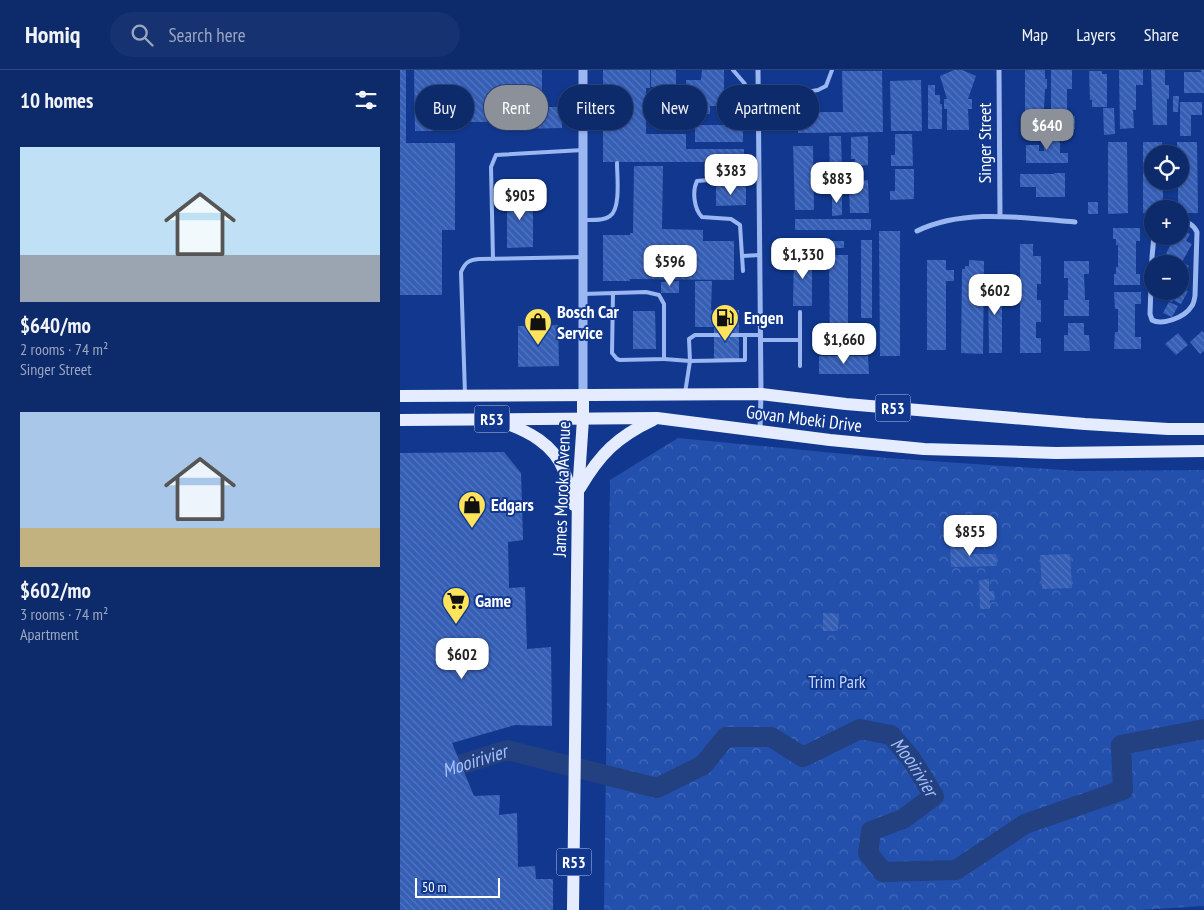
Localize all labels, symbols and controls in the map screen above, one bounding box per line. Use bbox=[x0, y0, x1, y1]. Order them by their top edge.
search box bbox=[110, 12, 460, 57]
text: Homiq bbox=[25, 19, 80, 50]
icon: search bbox=[128, 21, 156, 49]
text: Search here bbox=[168, 23, 246, 47]
text: Map bbox=[1022, 23, 1048, 46]
text: Layers bbox=[1076, 23, 1116, 46]
text: Share bbox=[1144, 23, 1179, 46]
chip: Buy bbox=[415, 85, 474, 130]
chip: Rent bbox=[484, 85, 548, 130]
chip: Filters bbox=[558, 85, 633, 130]
chip: New bbox=[643, 85, 707, 130]
chip: Apartment bbox=[717, 85, 819, 130]
icon: filters bbox=[352, 86, 380, 114]
text: 10 homes bbox=[20, 87, 93, 114]
street label: Singer Street bbox=[973, 103, 996, 183]
pin: $640 bbox=[1017, 108, 1077, 151]
text: $640 bbox=[1032, 115, 1062, 135]
map controls bbox=[1144, 145, 1189, 300]
button: locate bbox=[1144, 145, 1189, 190]
pin: $383 bbox=[701, 154, 761, 196]
text: $383 bbox=[716, 160, 746, 180]
pin: $883 bbox=[807, 162, 867, 204]
text: $883 bbox=[822, 168, 852, 188]
pin: $905 bbox=[490, 178, 550, 221]
icon: home bbox=[155, 179, 245, 269]
text: $905 bbox=[505, 185, 535, 205]
button: + bbox=[1144, 200, 1189, 245]
pin: $1,330 bbox=[762, 238, 844, 280]
pin: $596 bbox=[640, 244, 700, 287]
text: $1,330 bbox=[782, 244, 824, 264]
text: $596 bbox=[655, 251, 685, 271]
button: − bbox=[1144, 255, 1189, 300]
pin: $602 bbox=[965, 274, 1025, 316]
text: $602 bbox=[980, 280, 1010, 300]
place label: Bosch Car Service bbox=[557, 300, 620, 344]
fuel station icon: Engen bbox=[710, 303, 740, 342]
place label: Engen bbox=[744, 306, 784, 329]
shop icon: Bosch Car Service bbox=[523, 307, 553, 346]
text: $640/mo bbox=[20, 312, 91, 339]
pin: $1,660 bbox=[803, 322, 885, 365]
text: $1,660 bbox=[823, 329, 865, 349]
text: 2 rooms · 74 m² bbox=[20, 339, 108, 359]
text: Singer Street bbox=[20, 359, 92, 379]
road number: R53 bbox=[876, 394, 910, 422]
street label: Govan Mbeki Drive bbox=[745, 400, 863, 437]
road number: R53 bbox=[474, 406, 510, 432]
street label: James Moroka Avenue bbox=[548, 421, 575, 558]
icon: home bbox=[155, 444, 245, 534]
shop icon: Edgars bbox=[457, 490, 487, 529]
place label: Edgars bbox=[491, 493, 534, 516]
pin: $855 bbox=[940, 514, 1000, 557]
text: $855 bbox=[955, 521, 985, 541]
text: $602/mo bbox=[20, 577, 91, 604]
supermarket icon: Game bbox=[441, 586, 471, 625]
place label: Game bbox=[475, 589, 511, 612]
text: 3 rooms · 74 m² bbox=[20, 604, 108, 624]
text: Apartment bbox=[20, 624, 79, 644]
pin: $602 bbox=[432, 638, 492, 680]
text: $602 bbox=[447, 644, 477, 664]
park label: Trim Park bbox=[808, 670, 866, 693]
water label: Mooirivier bbox=[886, 732, 945, 803]
water label: Mooirivier bbox=[439, 738, 512, 782]
road number: R53 bbox=[556, 849, 592, 876]
scale bar bbox=[415, 875, 500, 898]
text: 50 m bbox=[422, 878, 447, 896]

